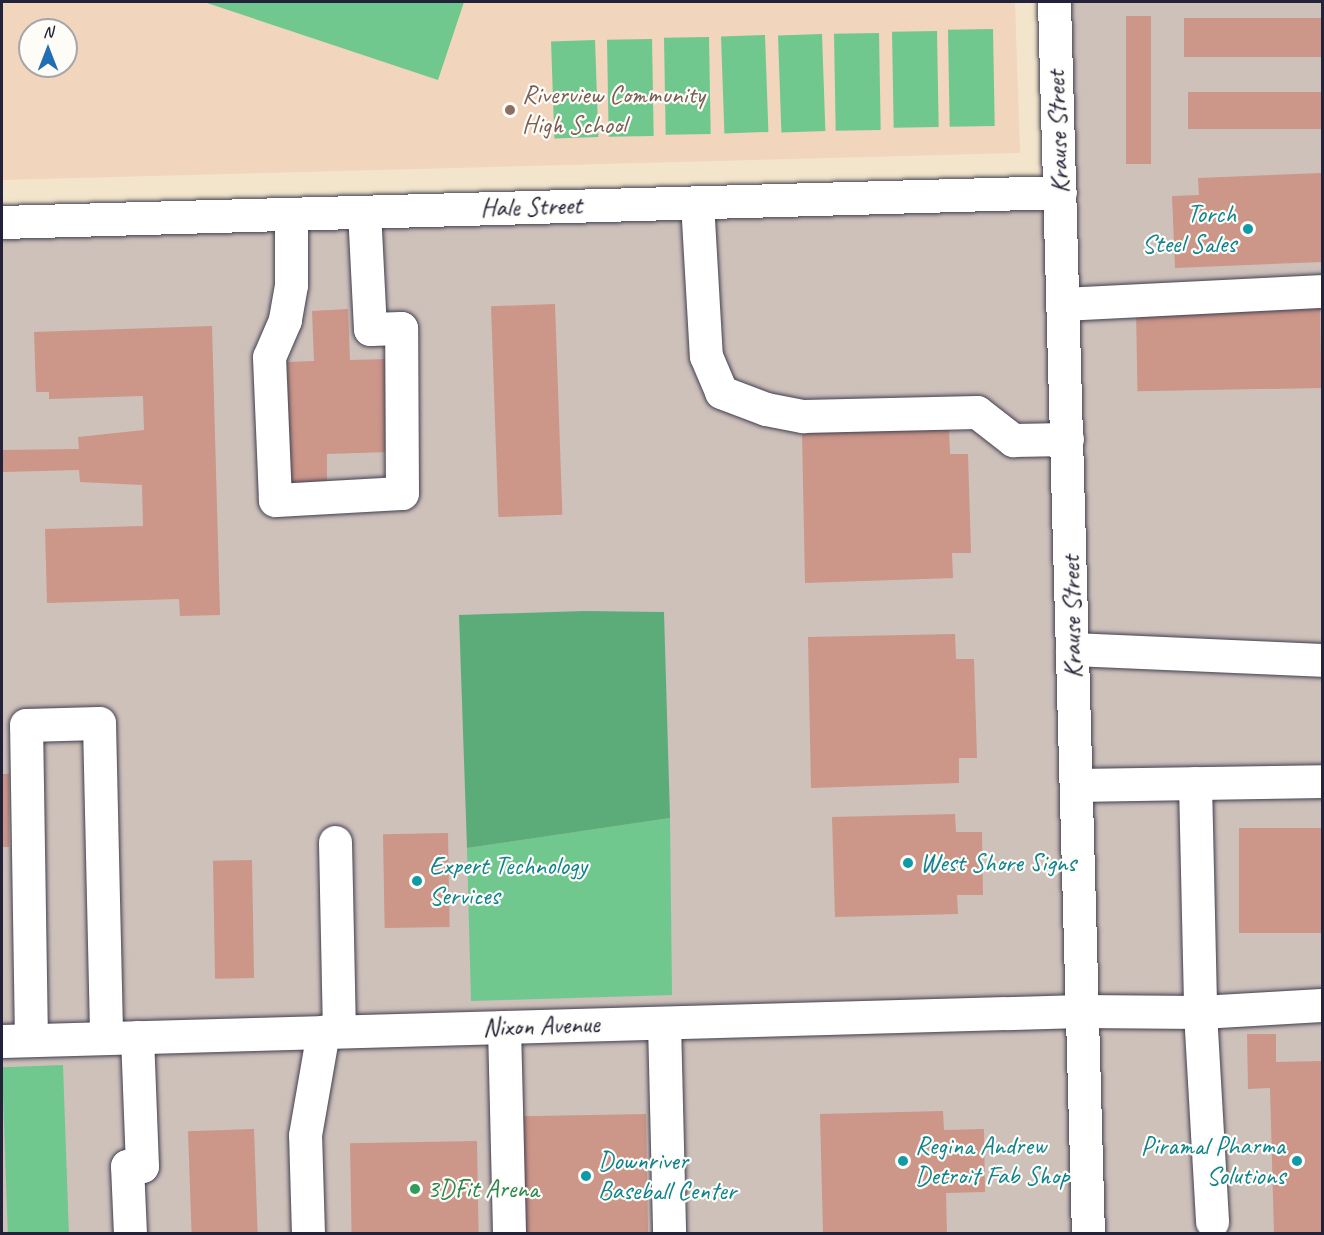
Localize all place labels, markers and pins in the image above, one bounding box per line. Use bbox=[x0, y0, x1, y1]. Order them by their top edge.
place label: Riverview Community High School bbox=[522, 79, 705, 140]
marker: Riverview Community High School bbox=[503, 103, 517, 117]
place label: Torch Steel Sales bbox=[1141, 198, 1236, 260]
marker: Torch Steel Sales bbox=[1241, 222, 1255, 236]
place label: West Shore Signs bbox=[920, 847, 1078, 879]
place label: Expert Technology Services bbox=[429, 850, 586, 912]
marker: West Shore Signs bbox=[901, 856, 915, 870]
marker: Expert Technology Services bbox=[410, 874, 424, 888]
place label: Regina Andrew Detroit Fab Shop bbox=[915, 1130, 1070, 1192]
place label: Piramal Pharma Solutions bbox=[1141, 1130, 1285, 1192]
place label: Downriver Baseball Center bbox=[598, 1145, 736, 1206]
marker: Regina Andrew Detroit Fab Shop bbox=[896, 1154, 910, 1168]
marker: Piramal Pharma Solutions bbox=[1290, 1154, 1304, 1168]
marker: Downriver Baseball Center bbox=[579, 1169, 593, 1183]
place label: 3DFit Arena bbox=[427, 1173, 538, 1205]
marker: 3DFit Arena bbox=[408, 1182, 422, 1196]

